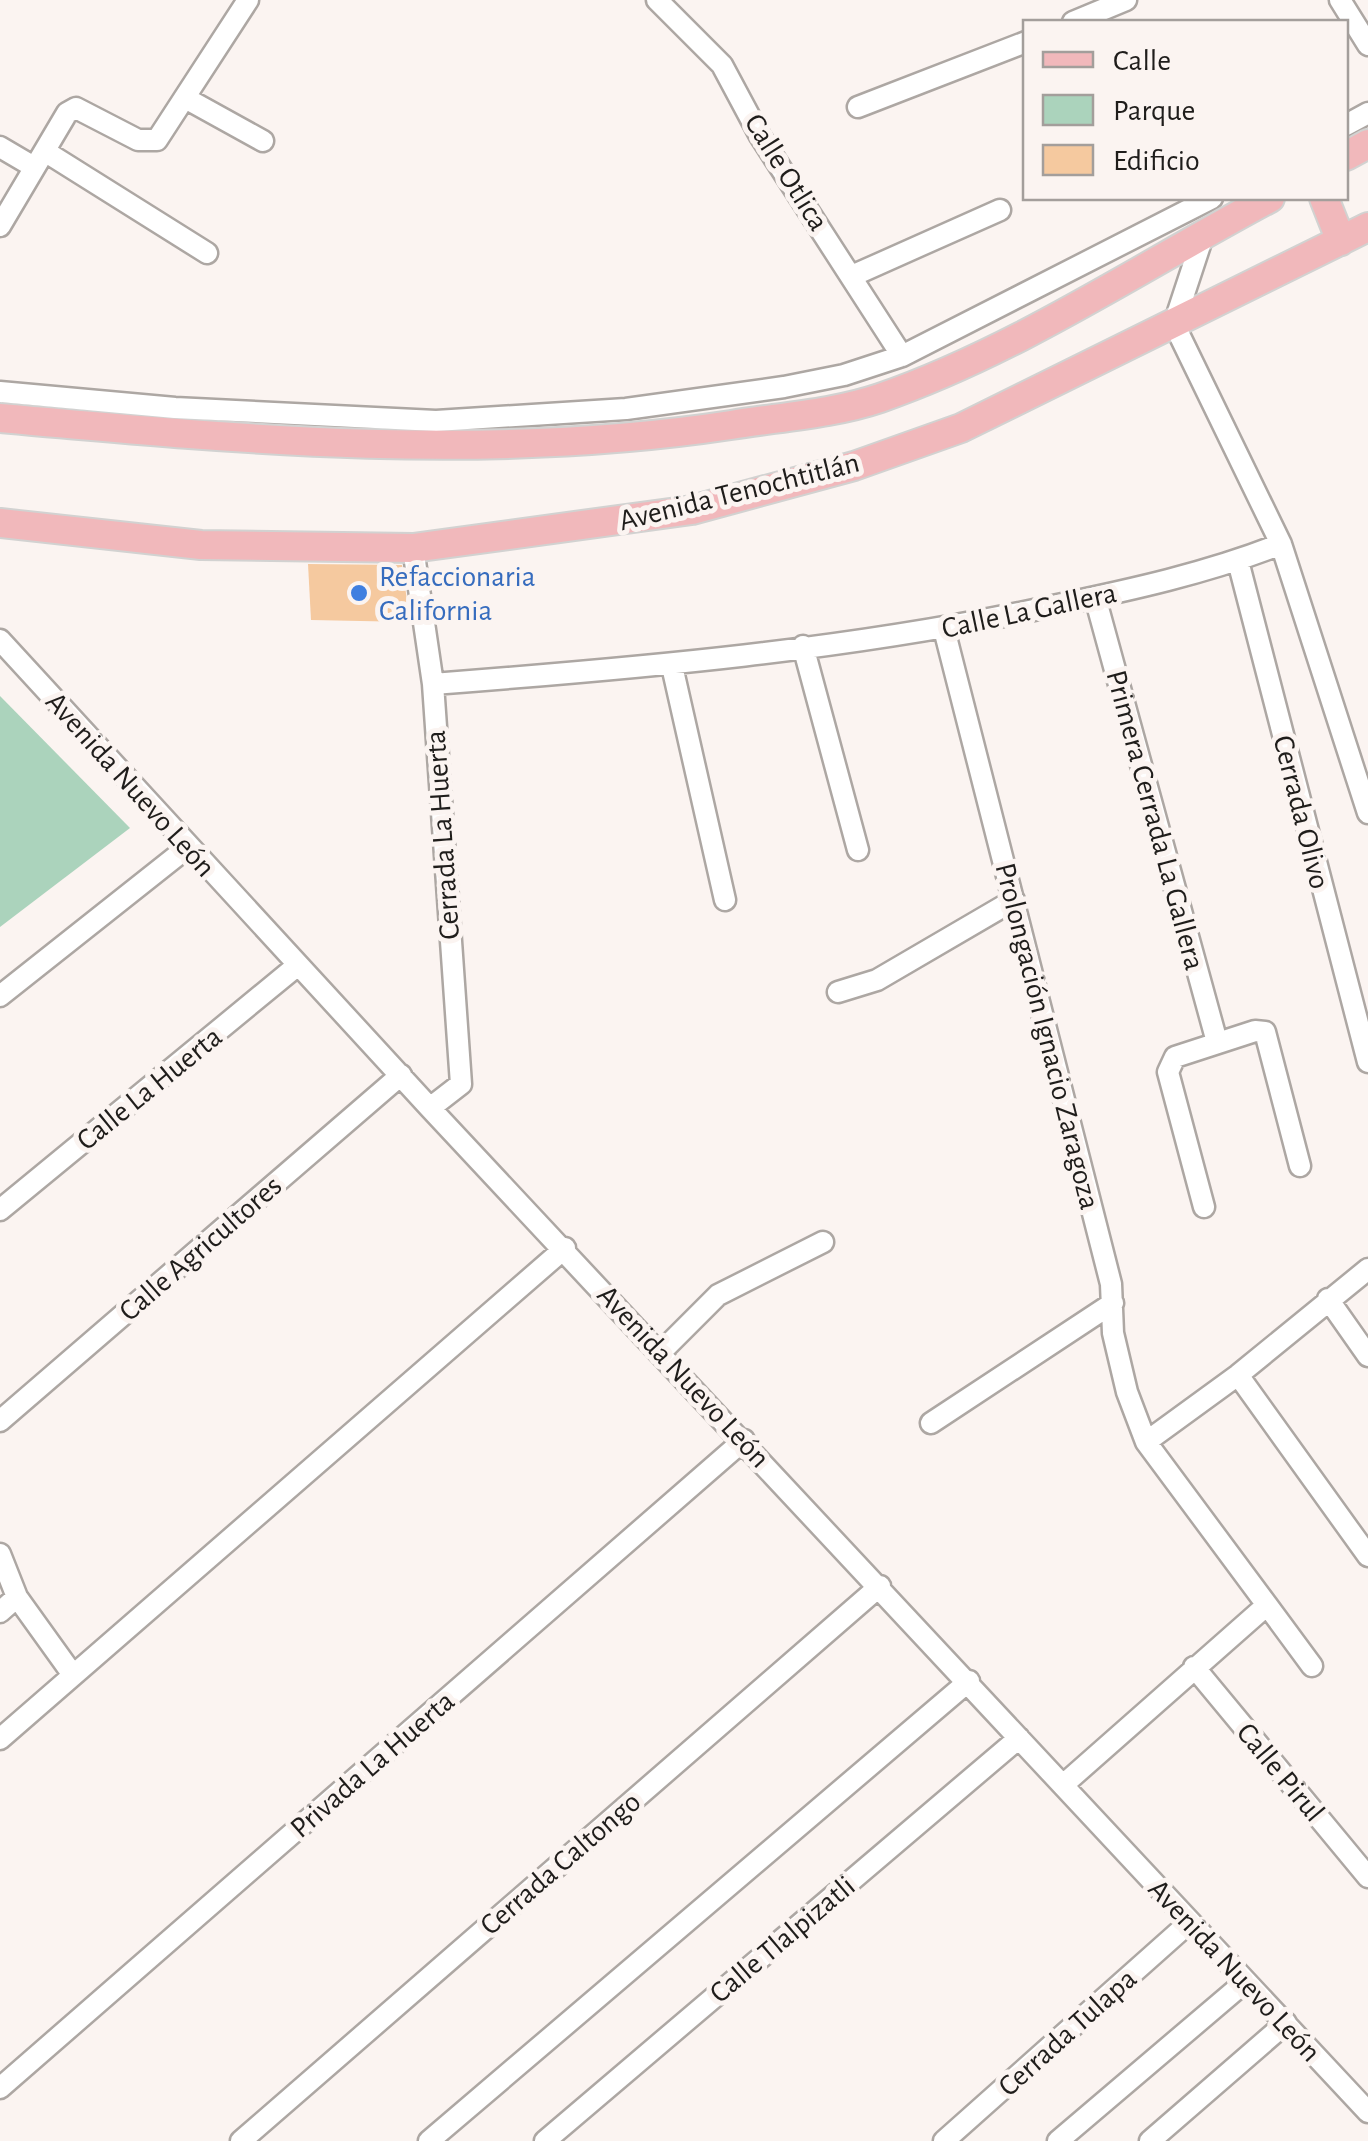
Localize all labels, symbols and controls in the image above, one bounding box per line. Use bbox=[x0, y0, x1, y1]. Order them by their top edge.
legend bbox=[1023, 20, 1348, 200]
text: Calle bbox=[1113, 46, 1171, 76]
text: Parque bbox=[1113, 96, 1195, 126]
street label: Calle Otlica bbox=[739, 109, 834, 236]
text: Edificio bbox=[1113, 146, 1200, 176]
street label: Avenida Tenochtitlán bbox=[616, 448, 863, 536]
place label: Refaccionaria California bbox=[379, 562, 536, 626]
street label: Calle La Gallera bbox=[939, 578, 1119, 644]
marker: Refaccionaria California bbox=[348, 582, 370, 604]
street label: Primera Cerrada La Gallera bbox=[1101, 667, 1210, 973]
street label: Avenida Nuevo León bbox=[40, 687, 221, 883]
street label: Cerrada La Huerta bbox=[421, 729, 465, 941]
street label: Cerrada Olivo bbox=[1268, 733, 1335, 892]
street label: Prolongación Ignacio Zaragoza bbox=[989, 860, 1105, 1213]
street label: Calle La Huerta bbox=[71, 1021, 228, 1156]
street label: Calle Agricultores bbox=[114, 1170, 288, 1327]
street label: Avenida Nuevo León bbox=[591, 1280, 775, 1474]
street label: Privada La Huerta bbox=[285, 1686, 460, 1844]
street label: Calle Pirul bbox=[1231, 1718, 1330, 1828]
street label: Cerrada Caltongo bbox=[475, 1786, 646, 1941]
street label: Calle Tlalpizatli bbox=[704, 1871, 861, 2009]
street label: Avenida Nuevo León bbox=[1142, 1874, 1326, 2068]
street label: Cerrada Tulapa bbox=[993, 1963, 1142, 2102]

